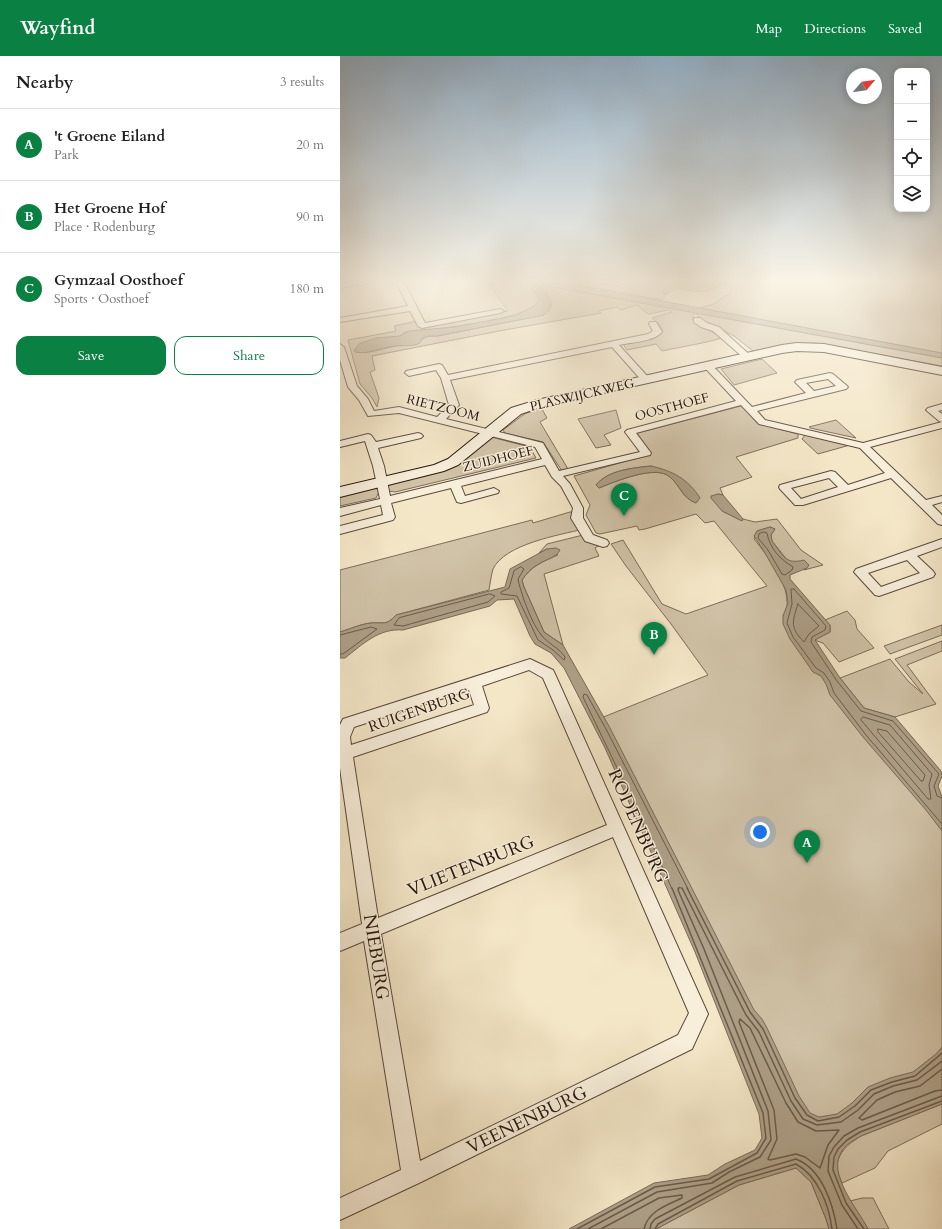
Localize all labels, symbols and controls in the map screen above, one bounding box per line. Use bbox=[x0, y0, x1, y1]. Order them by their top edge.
text: Wayfind bbox=[20, 15, 95, 41]
text: Map bbox=[756, 19, 782, 38]
text: Directions bbox=[804, 19, 866, 38]
text: Saved bbox=[888, 19, 922, 38]
north arrow bbox=[846, 68, 882, 104]
map controls bbox=[894, 68, 930, 212]
button: + bbox=[894, 68, 930, 104]
text: Nearby bbox=[16, 71, 73, 94]
text: 3 results bbox=[280, 73, 324, 91]
button: − bbox=[894, 104, 930, 140]
text: 't Groene Eiland bbox=[54, 126, 165, 146]
text: A bbox=[24, 136, 34, 154]
text: 20 m bbox=[296, 136, 324, 154]
button: locate bbox=[894, 140, 930, 176]
text: Park bbox=[54, 146, 79, 164]
button: layers bbox=[894, 176, 930, 212]
text: Het Groene Hof bbox=[54, 198, 165, 218]
text: B bbox=[24, 208, 34, 226]
text: 90 m bbox=[296, 208, 324, 226]
text: Place · Rodenburg bbox=[54, 218, 155, 236]
text: Gymzaal Oosthoef bbox=[54, 270, 183, 290]
text: C bbox=[24, 280, 34, 298]
text: 180 m bbox=[290, 280, 324, 298]
text: Sports · Oosthoef bbox=[54, 290, 149, 308]
button: Save bbox=[16, 336, 166, 375]
button: Share bbox=[174, 336, 324, 375]
street label: PLASWIJCKWEG bbox=[528, 374, 636, 416]
street label: OOSTHOEF bbox=[633, 388, 711, 426]
street label: RIETZOOM bbox=[404, 390, 482, 426]
street label: ZUIDHOEF bbox=[461, 442, 535, 476]
pin: C bbox=[611, 483, 637, 516]
pin: B bbox=[641, 622, 667, 655]
street label: RUIGENBURG bbox=[365, 683, 473, 737]
street label: RODENBURG bbox=[602, 765, 674, 887]
your location bbox=[750, 822, 770, 842]
street label: VLIETENBURG bbox=[404, 829, 538, 903]
pin: A bbox=[794, 830, 820, 863]
street label: NIEBURG bbox=[357, 912, 395, 1002]
street label: VEENENBURG bbox=[463, 1080, 591, 1160]

